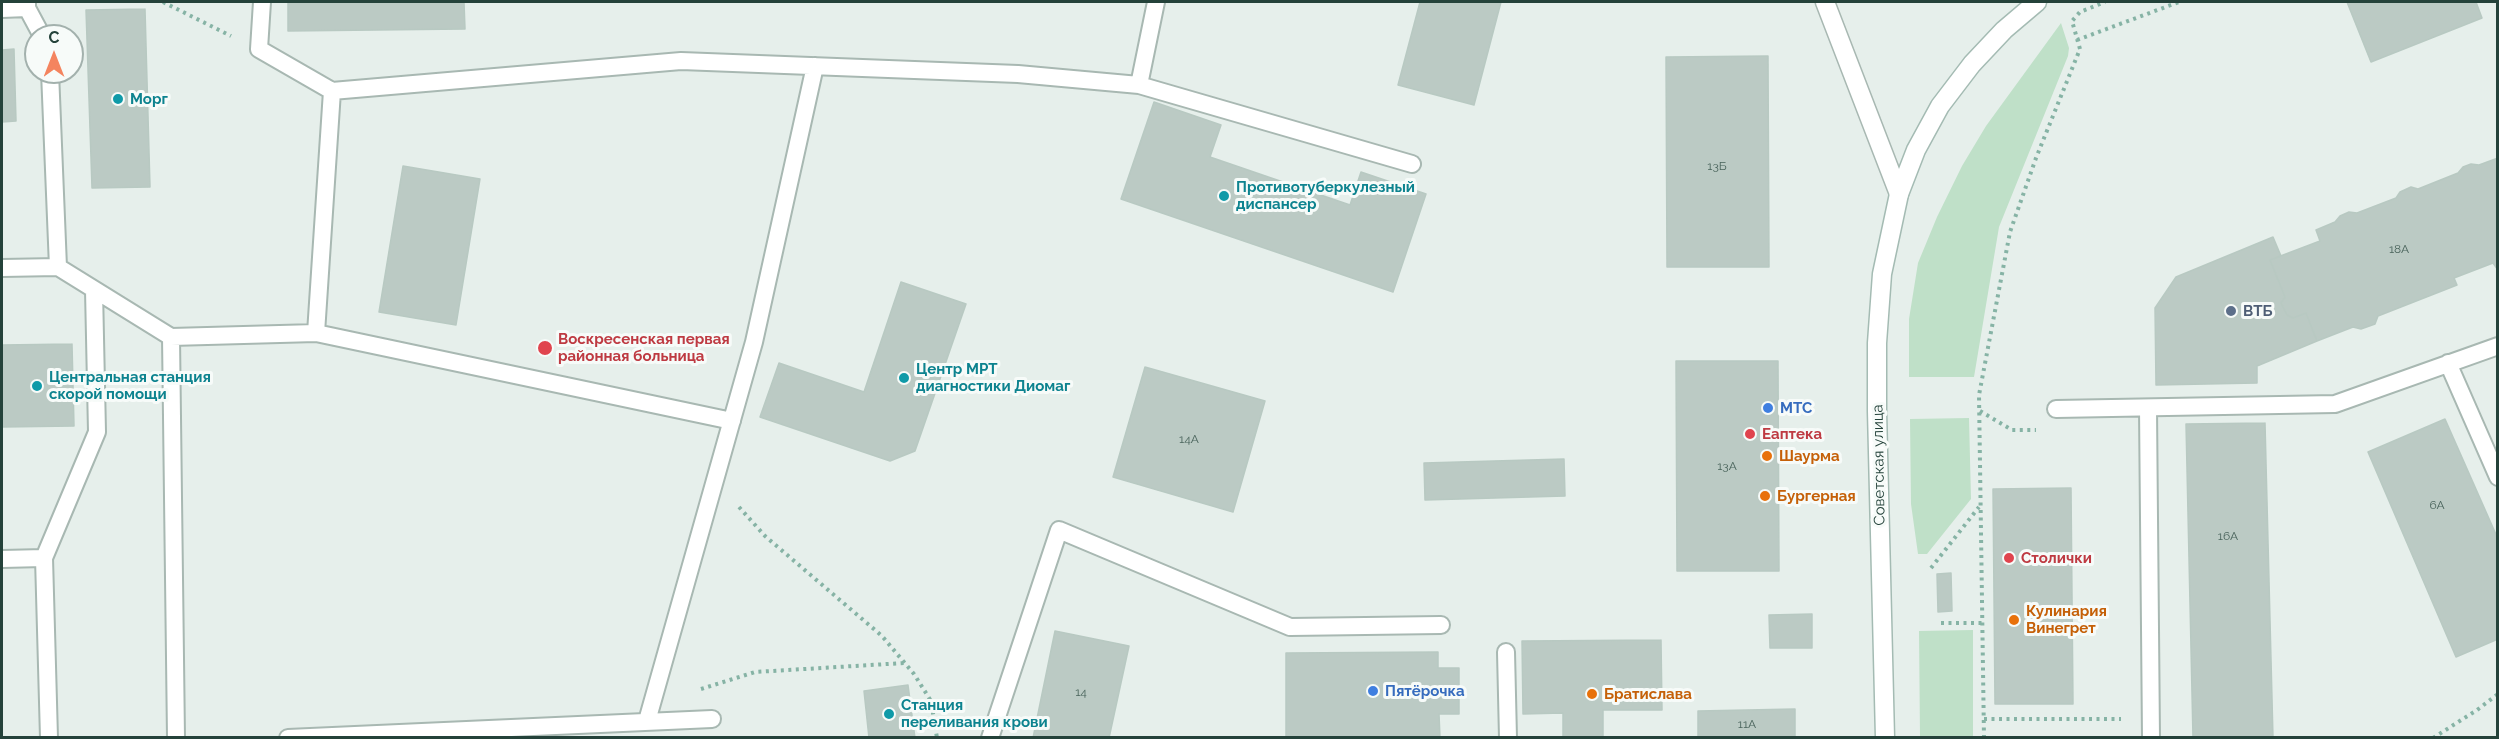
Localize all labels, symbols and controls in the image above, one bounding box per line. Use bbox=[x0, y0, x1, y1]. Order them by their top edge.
north arrow bbox=[24, 24, 84, 84]
text: С bbox=[49, 28, 59, 47]
place label: Морг bbox=[130, 90, 168, 108]
marker: Морг bbox=[111, 92, 125, 106]
house number: 13Б bbox=[1707, 159, 1727, 173]
place label: Противотуберкулезный диспансер bbox=[1236, 178, 1415, 213]
marker: Противотуберкулезный диспансер bbox=[1217, 189, 1231, 203]
house number: 18А bbox=[2389, 242, 2409, 256]
place label: ВТБ bbox=[2243, 302, 2272, 320]
marker: ВТБ bbox=[2224, 304, 2238, 318]
place label: Воскресенская первая районная больница bbox=[558, 330, 730, 365]
marker: Воскресенская первая районная больница bbox=[536, 339, 554, 357]
place label: Центр МРТ диагностики Диомаг bbox=[916, 360, 1070, 395]
place label: Центральная станция скорой помощи bbox=[49, 368, 211, 403]
marker: Центр МРТ диагностики Диомаг bbox=[897, 371, 911, 385]
marker: Центральная станция скорой помощи bbox=[30, 379, 44, 393]
place label: МТС bbox=[1780, 399, 1812, 417]
marker: МТС bbox=[1761, 401, 1775, 415]
street label: Советская улица bbox=[1869, 404, 1889, 526]
place label: Еаптека bbox=[1762, 425, 1822, 443]
marker: Еаптека bbox=[1743, 427, 1757, 441]
house number: 14А bbox=[1179, 432, 1199, 446]
place label: Шаурма bbox=[1779, 447, 1840, 465]
marker: Шаурма bbox=[1760, 449, 1774, 463]
house number: 13А bbox=[1717, 459, 1737, 473]
place label: Бургерная bbox=[1777, 487, 1856, 505]
marker: Бургерная bbox=[1758, 489, 1772, 503]
house number: 6А bbox=[2429, 498, 2445, 512]
house number: 16А bbox=[2218, 529, 2238, 543]
place label: Столички bbox=[2021, 549, 2092, 567]
marker: Столички bbox=[2002, 551, 2016, 565]
place label: Кулинария Винегрет bbox=[2026, 602, 2107, 637]
marker: Кулинария Винегрет bbox=[2007, 613, 2021, 627]
place label: Пятёрочка bbox=[1385, 682, 1465, 700]
marker: Пятёрочка bbox=[1366, 684, 1380, 698]
house number: 14 bbox=[1075, 685, 1087, 699]
place label: Братислава bbox=[1604, 685, 1692, 703]
marker: Братислава bbox=[1585, 687, 1599, 701]
place label: Станция переливания крови bbox=[901, 696, 1048, 731]
marker: Станция переливания крови bbox=[882, 707, 896, 721]
house number: 11А bbox=[1738, 717, 1756, 731]

